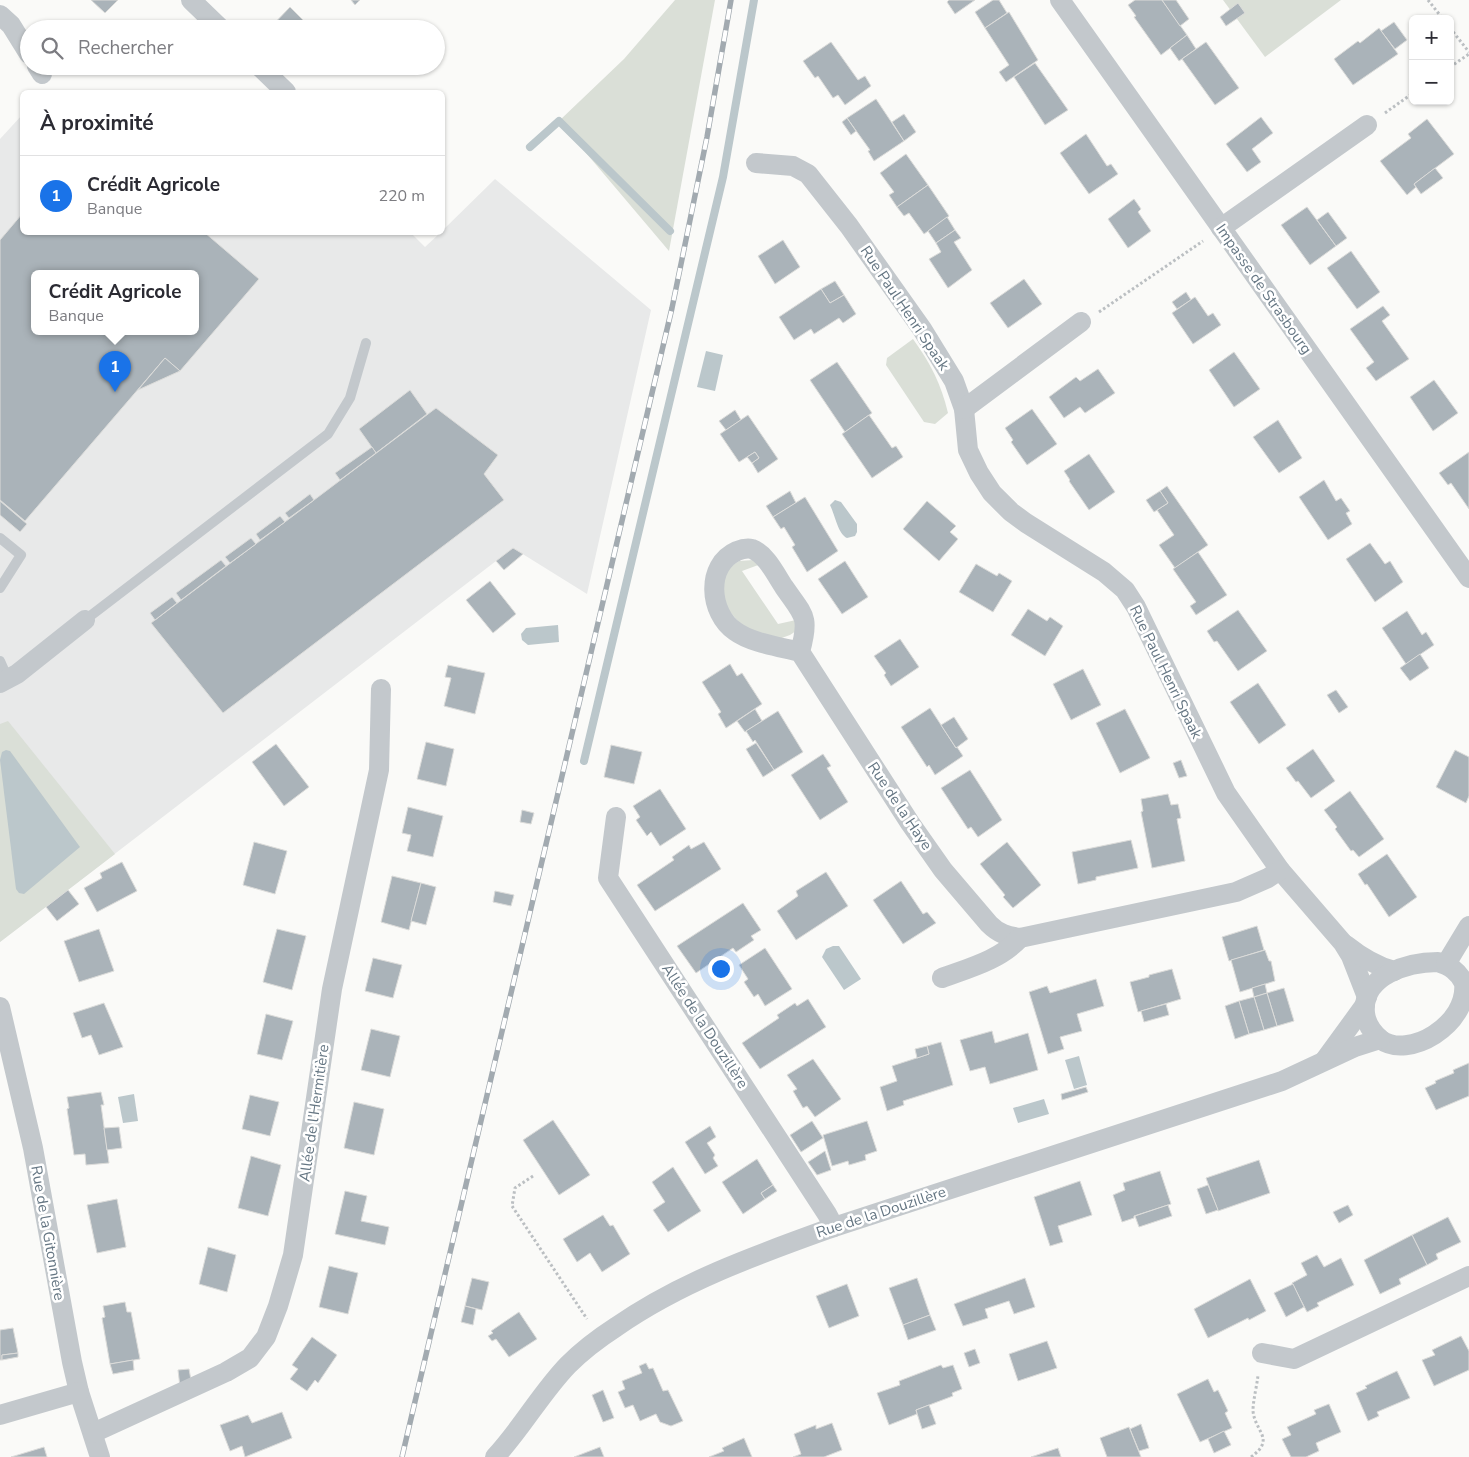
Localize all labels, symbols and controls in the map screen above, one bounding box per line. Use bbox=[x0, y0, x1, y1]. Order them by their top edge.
map controls bbox=[1409, 15, 1454, 105]
button: + bbox=[1409, 15, 1454, 60]
search box bbox=[20, 20, 445, 75]
icon: search bbox=[38, 34, 66, 62]
text: Rechercher bbox=[78, 35, 173, 61]
button: − bbox=[1409, 60, 1454, 105]
text: À proximité bbox=[40, 109, 154, 137]
text: Crédit Agricole bbox=[87, 172, 220, 198]
text: 1 bbox=[51, 185, 61, 207]
text: 220 m bbox=[378, 185, 425, 207]
text: Banque bbox=[87, 198, 142, 220]
street label: Impasse de Strasbourg bbox=[1211, 220, 1317, 358]
street label: Rue Paul Henri Spaak bbox=[856, 242, 954, 375]
popup bbox=[31, 270, 199, 335]
text: Crédit Agricole bbox=[49, 279, 181, 305]
text: Banque bbox=[49, 305, 104, 327]
pin: 1 bbox=[99, 351, 131, 392]
street label: Rue Paul Henri Spaak bbox=[1125, 602, 1207, 742]
street label: Rue de la Haye bbox=[863, 758, 937, 854]
your location bbox=[708, 956, 734, 982]
street label: Allée de la Douzillère bbox=[657, 960, 753, 1092]
street label: Allée de l'Hermitière bbox=[294, 1043, 334, 1183]
street label: Rue de la Gitonnière bbox=[26, 1164, 70, 1302]
street label: Rue de la Douzillère bbox=[813, 1182, 949, 1242]

